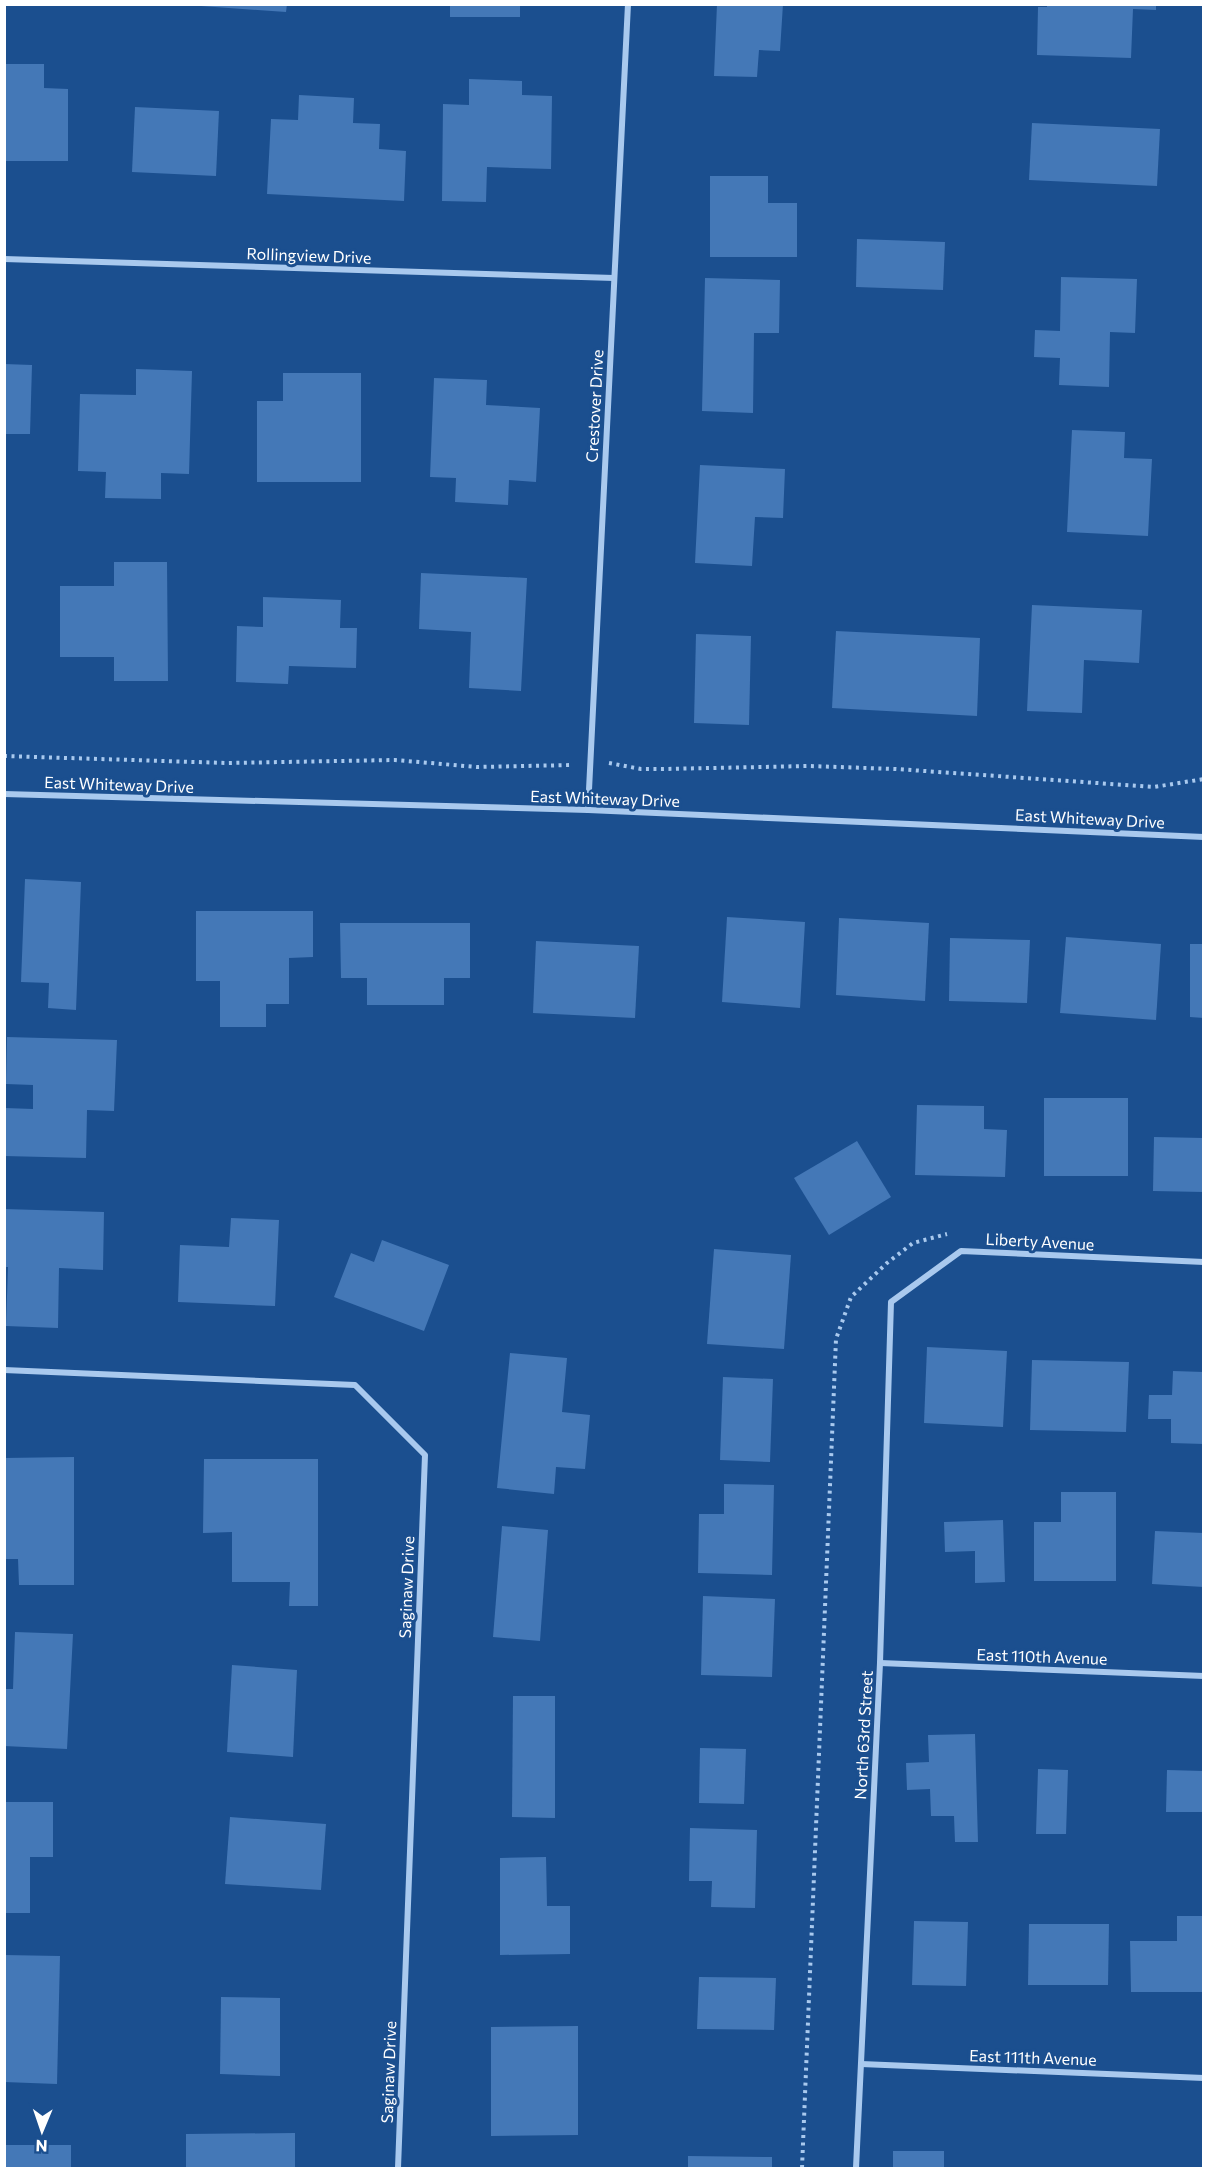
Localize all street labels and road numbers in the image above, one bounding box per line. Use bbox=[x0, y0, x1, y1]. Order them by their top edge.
street label: Rollingview Drive bbox=[246, 243, 372, 267]
street label: Crestover Drive bbox=[582, 349, 606, 463]
street label: East Whiteway Drive bbox=[44, 772, 194, 796]
street label: East Whiteway Drive bbox=[530, 786, 680, 810]
street label: East Whiteway Drive bbox=[1015, 805, 1165, 831]
street label: Liberty Avenue bbox=[985, 1229, 1095, 1253]
street label: Saginaw Drive bbox=[395, 1535, 417, 1639]
street label: East 110th Avenue bbox=[976, 1644, 1108, 1668]
street label: North 63rd Street bbox=[850, 1670, 876, 1800]
street label: Saginaw Drive bbox=[377, 2020, 399, 2124]
street label: East 111th Avenue bbox=[969, 2045, 1097, 2069]

